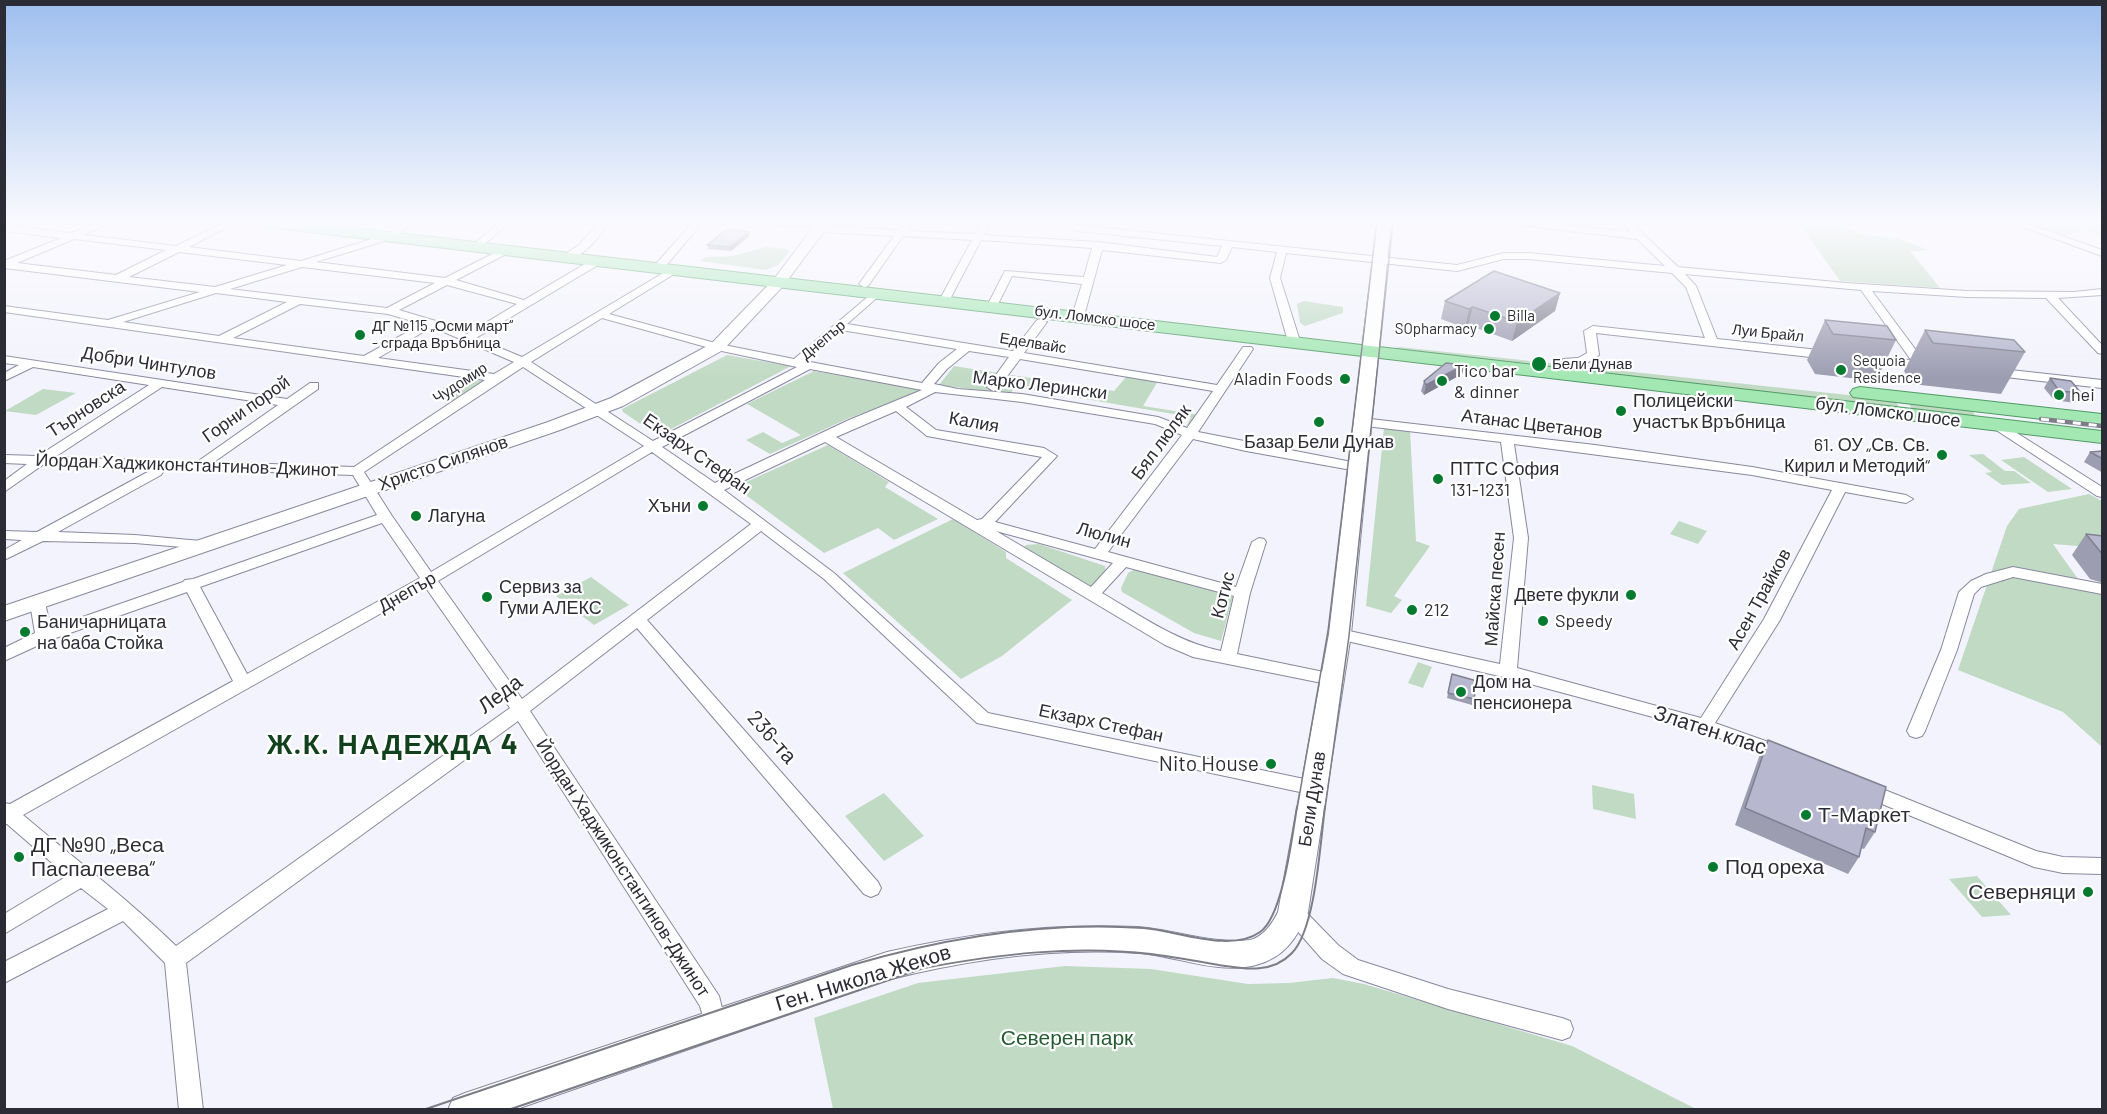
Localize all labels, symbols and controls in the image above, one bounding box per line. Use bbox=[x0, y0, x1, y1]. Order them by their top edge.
street label: бул. Ломско шосе bbox=[1034, 302, 1156, 334]
place label: Billa bbox=[1507, 307, 1535, 325]
marker: Billa bbox=[1488, 309, 1502, 323]
street label: Днепър bbox=[797, 316, 849, 364]
place label: ДГ №115 „Осми март“ - сграда Връбница bbox=[372, 317, 513, 352]
place label: SOpharmacy bbox=[1395, 320, 1477, 338]
street label: Луи Брайл bbox=[1731, 320, 1805, 346]
marker: SOpharmacy bbox=[1482, 322, 1496, 336]
marker: ДГ №115 „Осми март“ - сграда Връбница bbox=[353, 328, 367, 342]
street label: Еделвайс bbox=[998, 329, 1068, 357]
street label: Добри Чинтулов bbox=[80, 342, 218, 384]
place label: Sequoia Residence bbox=[1853, 352, 1921, 387]
marker: Бели Дунав bbox=[1530, 355, 1548, 373]
place label: Бели Дунав bbox=[1552, 355, 1632, 373]
street label: Чудомир bbox=[429, 359, 491, 407]
place label: Tico bar & dinner bbox=[1454, 360, 1519, 403]
marker: Sequoia Residence bbox=[1834, 363, 1848, 377]
street label: Марко Лерински bbox=[971, 366, 1109, 404]
place label: Aladin Foods bbox=[1233, 368, 1333, 390]
street label: Горни порой bbox=[198, 371, 294, 447]
marker: Aladin Foods bbox=[1338, 372, 1352, 386]
marker: Tico bar & dinner bbox=[1435, 374, 1449, 388]
street label: Търновска bbox=[43, 376, 129, 442]
place label: hei bbox=[2071, 384, 2095, 406]
marker: hei bbox=[2052, 388, 2066, 402]
place label: Полицейски участък Връбница bbox=[1633, 390, 1785, 432]
street label: бул. Ломско шосе bbox=[1814, 392, 1962, 432]
street label: Бял люляк bbox=[1127, 400, 1195, 484]
marker: Полицейски участък Връбница bbox=[1614, 404, 1628, 418]
street label: Атанас Цветанов bbox=[1460, 405, 1604, 443]
street label: Калия bbox=[947, 407, 1001, 437]
street label: Екзарх Стефан bbox=[639, 409, 755, 499]
marker: Базар Бели Дунав bbox=[1312, 415, 1326, 429]
street label: Христо Силянов bbox=[375, 431, 511, 495]
place label: Базар Бели Дунав bbox=[1244, 431, 1394, 453]
place label: 61. ОУ „Св. Св. Кирил и Методий“ bbox=[1784, 434, 1930, 476]
marker: 61. ОУ „Св. Св. Кирил и Методий“ bbox=[1935, 448, 1949, 462]
street label: Йордан Хаджиконстантинов-Джинот bbox=[35, 449, 339, 481]
place label: ПТТС София 131-1231 bbox=[1450, 458, 1559, 500]
marker: ПТТС София 131-1231 bbox=[1431, 472, 1445, 486]
place label: Хъни bbox=[648, 495, 691, 517]
marker: Хъни bbox=[696, 499, 710, 513]
place label: Лагуна bbox=[428, 505, 485, 527]
marker: Лагуна bbox=[409, 509, 423, 523]
street label: Люлин bbox=[1074, 517, 1134, 553]
street label: Майска песен bbox=[1480, 531, 1510, 647]
street label: Асен Трайков bbox=[1722, 545, 1796, 653]
street label: Днепър bbox=[374, 567, 440, 617]
street label: Котис bbox=[1206, 569, 1240, 621]
place label: Сервиз за Гуми АЛЕКС bbox=[499, 576, 602, 618]
place label: Двете фукли bbox=[1514, 584, 1619, 606]
marker: Двете фукли bbox=[1624, 588, 1638, 602]
marker: Сервиз за Гуми АЛЕКС bbox=[480, 590, 494, 604]
place label: 212 bbox=[1424, 599, 1449, 621]
marker: 212 bbox=[1405, 603, 1419, 617]
place label: Speedy bbox=[1555, 610, 1613, 632]
place label: Баничарницата на баба Стойка bbox=[37, 611, 166, 654]
marker: Speedy bbox=[1536, 614, 1550, 628]
marker: Баничарницата на баба Стойка bbox=[18, 625, 32, 639]
street label: Леда bbox=[473, 669, 527, 719]
place label: Дом на пенсионера bbox=[1473, 671, 1572, 714]
marker: Дом на пенсионера bbox=[1454, 685, 1468, 699]
street label: Екзарх Стефан bbox=[1037, 699, 1165, 747]
street label: Златен клас bbox=[1651, 700, 1769, 760]
street label: 236-та bbox=[742, 705, 802, 769]
district label: Ж.К. НАДЕЖДА 4 bbox=[267, 728, 519, 762]
street label: Йордан Хаджиконстантинов-Джинот bbox=[531, 735, 715, 1001]
street label: Бели Дунав bbox=[1294, 750, 1330, 848]
place label: Nito House bbox=[1159, 751, 1259, 777]
marker: Nito House bbox=[1264, 757, 1278, 771]
place label: Т-Маркет bbox=[1818, 802, 1910, 828]
marker: Т-Маркет bbox=[1799, 808, 1813, 822]
place label: ДГ №90 „Веса Паспалеева“ bbox=[31, 832, 164, 882]
marker: ДГ №90 „Веса Паспалеева“ bbox=[12, 850, 26, 864]
place label: Под ореха bbox=[1725, 854, 1824, 880]
marker: Под ореха bbox=[1706, 860, 1720, 874]
place label: Северняци bbox=[1968, 879, 2076, 905]
marker: Северняци bbox=[2081, 885, 2095, 899]
street label: Ген. Никола Жеков bbox=[772, 939, 954, 1017]
park label: Северен парк bbox=[1001, 1025, 1133, 1051]

